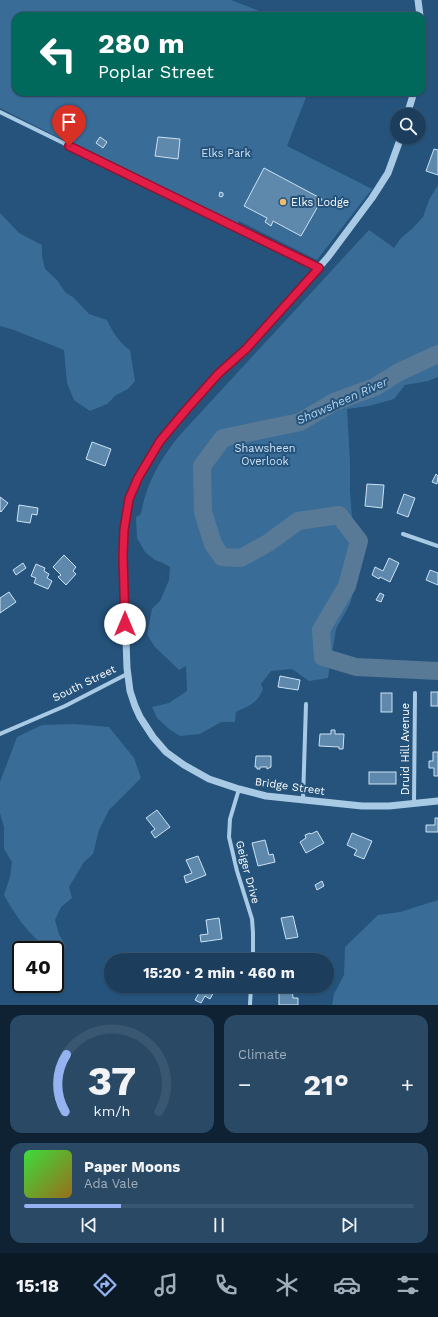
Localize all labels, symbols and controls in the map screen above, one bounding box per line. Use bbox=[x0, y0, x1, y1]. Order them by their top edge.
text: 280 m bbox=[98, 27, 185, 60]
icon: left bbox=[32, 28, 84, 80]
text: Poplar Street bbox=[98, 61, 214, 82]
pin bbox=[52, 105, 86, 146]
map controls bbox=[390, 108, 426, 144]
button: search bbox=[390, 108, 426, 144]
icon: arrive bbox=[58, 111, 80, 133]
park label: Elks Park bbox=[201, 147, 251, 160]
place label: Elks Lodge bbox=[291, 196, 349, 209]
marker: Elks Lodge bbox=[278, 197, 288, 207]
water label: Shawsheen River bbox=[294, 374, 391, 427]
park label: Shawsheen Overlook bbox=[234, 442, 296, 468]
position arrow bbox=[104, 603, 146, 645]
street label: South Street bbox=[50, 662, 118, 704]
street label: Druid Hill Avenue bbox=[399, 703, 412, 795]
street label: Bridge Street bbox=[254, 775, 326, 798]
street label: Geiger Drive bbox=[233, 839, 262, 905]
speed limit sign: 40 bbox=[12, 941, 64, 993]
text: 15:20 · 2 min · 460 m bbox=[143, 964, 295, 982]
text: Climate bbox=[238, 1047, 287, 1062]
text: 37 bbox=[88, 1056, 136, 1105]
text: 21° bbox=[303, 1067, 349, 1102]
text: − bbox=[238, 1072, 251, 1097]
text: + bbox=[401, 1072, 414, 1097]
text: km/h bbox=[94, 1103, 130, 1119]
text: Paper Moons bbox=[84, 1158, 180, 1176]
text: Ada Vale bbox=[84, 1176, 138, 1191]
icon: previous bbox=[78, 1214, 100, 1236]
icon: pause bbox=[208, 1214, 230, 1236]
icon: next bbox=[338, 1214, 360, 1236]
icon: directions bbox=[91, 1271, 119, 1299]
icon: music bbox=[152, 1271, 180, 1299]
icon: phone bbox=[212, 1271, 240, 1299]
icon: climate bbox=[273, 1271, 301, 1299]
icon: car bbox=[333, 1271, 361, 1299]
icon: filters bbox=[394, 1271, 422, 1299]
text: 15:18 bbox=[16, 1275, 59, 1296]

